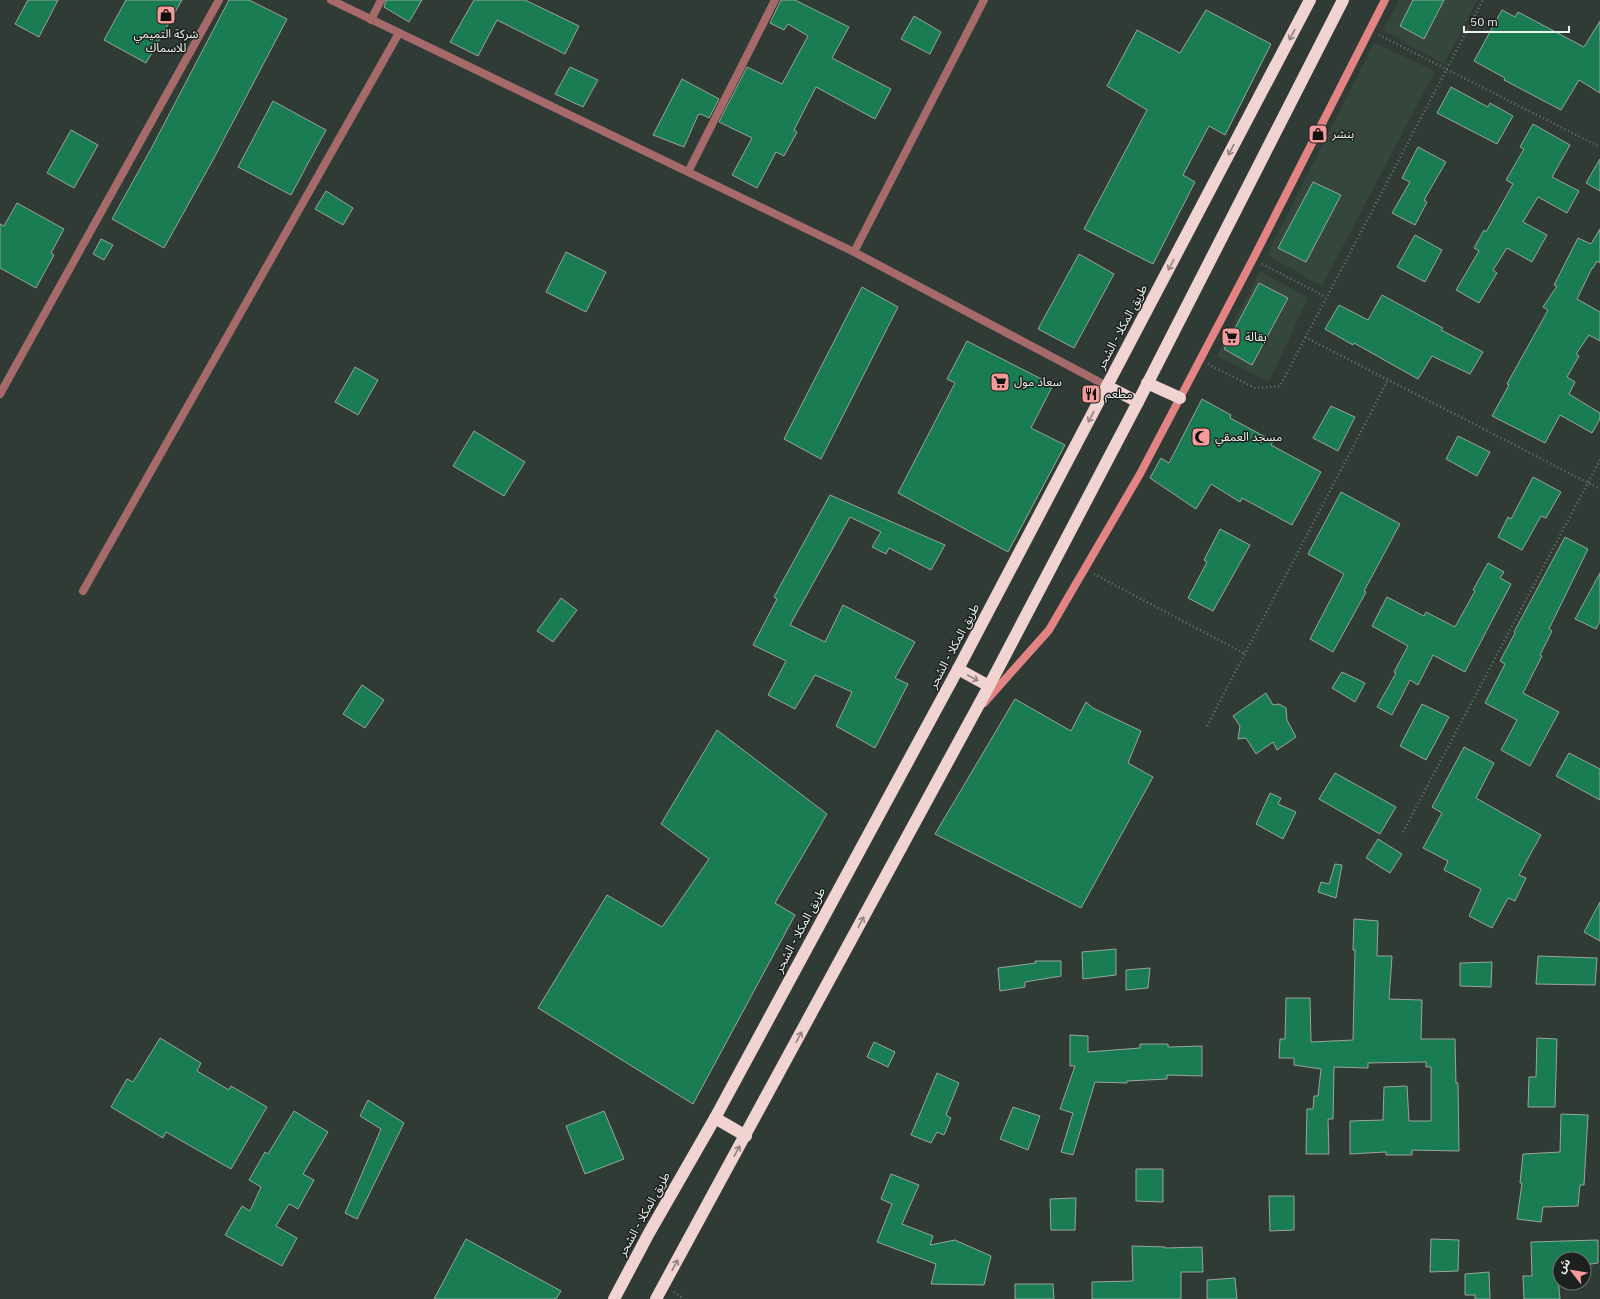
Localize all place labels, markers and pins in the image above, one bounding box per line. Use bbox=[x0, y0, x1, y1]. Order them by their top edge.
shop icon: شركة التميمي للاسماك bbox=[155, 4, 177, 26]
place label: شركة التميمي للاسماك bbox=[134, 26, 198, 55]
shop icon: بنشر bbox=[1307, 123, 1329, 145]
place label: بنشر bbox=[1331, 126, 1354, 141]
supermarket icon: بقالة bbox=[1220, 326, 1242, 348]
place label: بقالة bbox=[1245, 329, 1267, 344]
supermarket icon: سعاد مول bbox=[989, 371, 1011, 393]
place label: سعاد مول bbox=[1014, 374, 1062, 389]
restaurant icon: مطعم bbox=[1080, 383, 1102, 405]
place label: مطعم bbox=[1105, 386, 1133, 403]
mosque icon: مسجد العمقي bbox=[1190, 426, 1212, 448]
place label: مسجد العمقي bbox=[1215, 429, 1282, 447]

